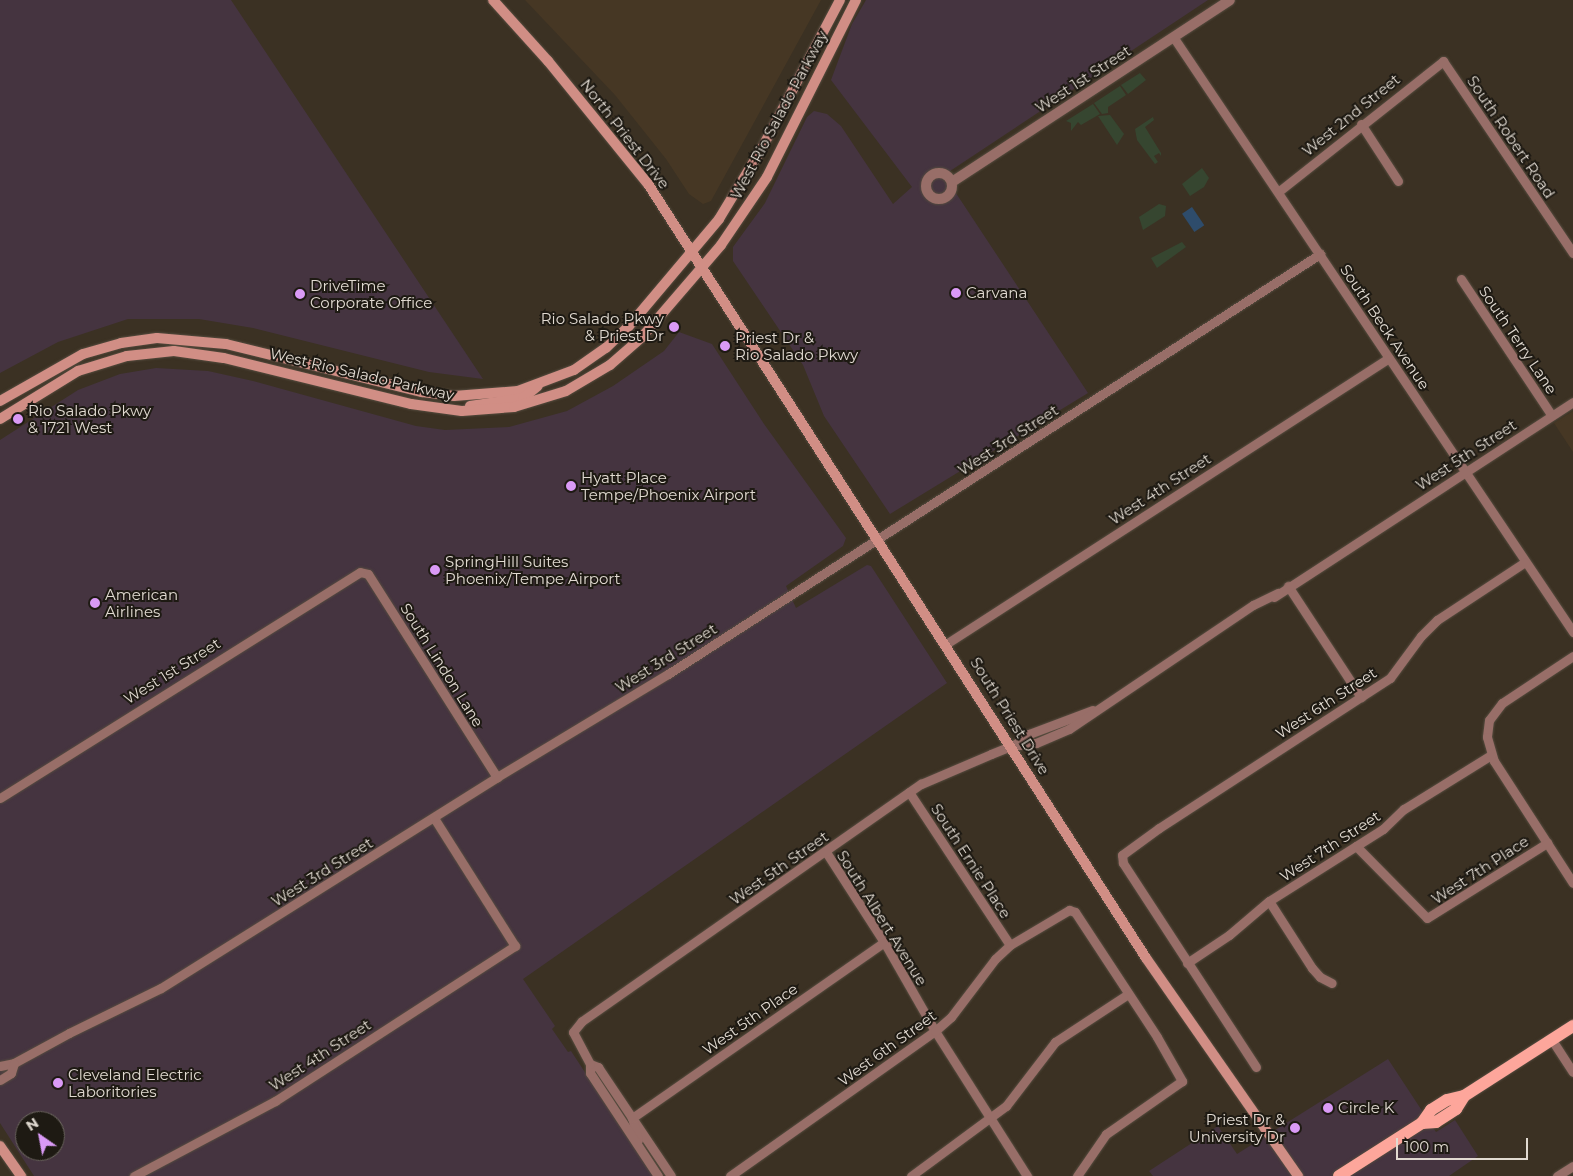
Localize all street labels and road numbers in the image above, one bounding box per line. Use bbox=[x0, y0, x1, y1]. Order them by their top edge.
street label: West Rio Salado Parkway bbox=[727, 28, 831, 202]
street label: West 1st Street bbox=[1032, 41, 1134, 117]
street label: West 2nd Street bbox=[1299, 70, 1403, 160]
street label: South Robert Road bbox=[1463, 72, 1559, 202]
street label: North Priest Drive bbox=[577, 76, 673, 192]
street label: South Beck Avenue bbox=[1336, 261, 1434, 393]
street label: South Terry Lane bbox=[1475, 283, 1561, 397]
street label: West Rio Salado Parkway bbox=[268, 344, 456, 404]
street label: West 3rd Street bbox=[954, 401, 1062, 479]
street label: West 5th Street bbox=[1412, 416, 1520, 494]
street label: West 4th Street bbox=[1106, 449, 1214, 529]
street label: South Lindon Lane bbox=[397, 600, 487, 730]
street label: West 3rd Street bbox=[612, 620, 720, 696]
street label: West 1st Street bbox=[120, 634, 224, 708]
street label: South Priest Drive bbox=[967, 654, 1053, 778]
street label: West 6th Street bbox=[1272, 664, 1380, 742]
street label: South Ernie Place bbox=[927, 800, 1015, 922]
street label: West 7th Street bbox=[1276, 807, 1384, 885]
street label: West 5th Street bbox=[726, 827, 832, 909]
street label: West 7th Place bbox=[1428, 832, 1532, 908]
street label: West 3rd Street bbox=[268, 834, 376, 910]
street label: South Albert Avenue bbox=[833, 847, 931, 989]
street label: West 5th Place bbox=[699, 980, 801, 1058]
street label: West 6th Street bbox=[834, 1006, 940, 1090]
street label: West 4th Street bbox=[266, 1015, 374, 1095]

